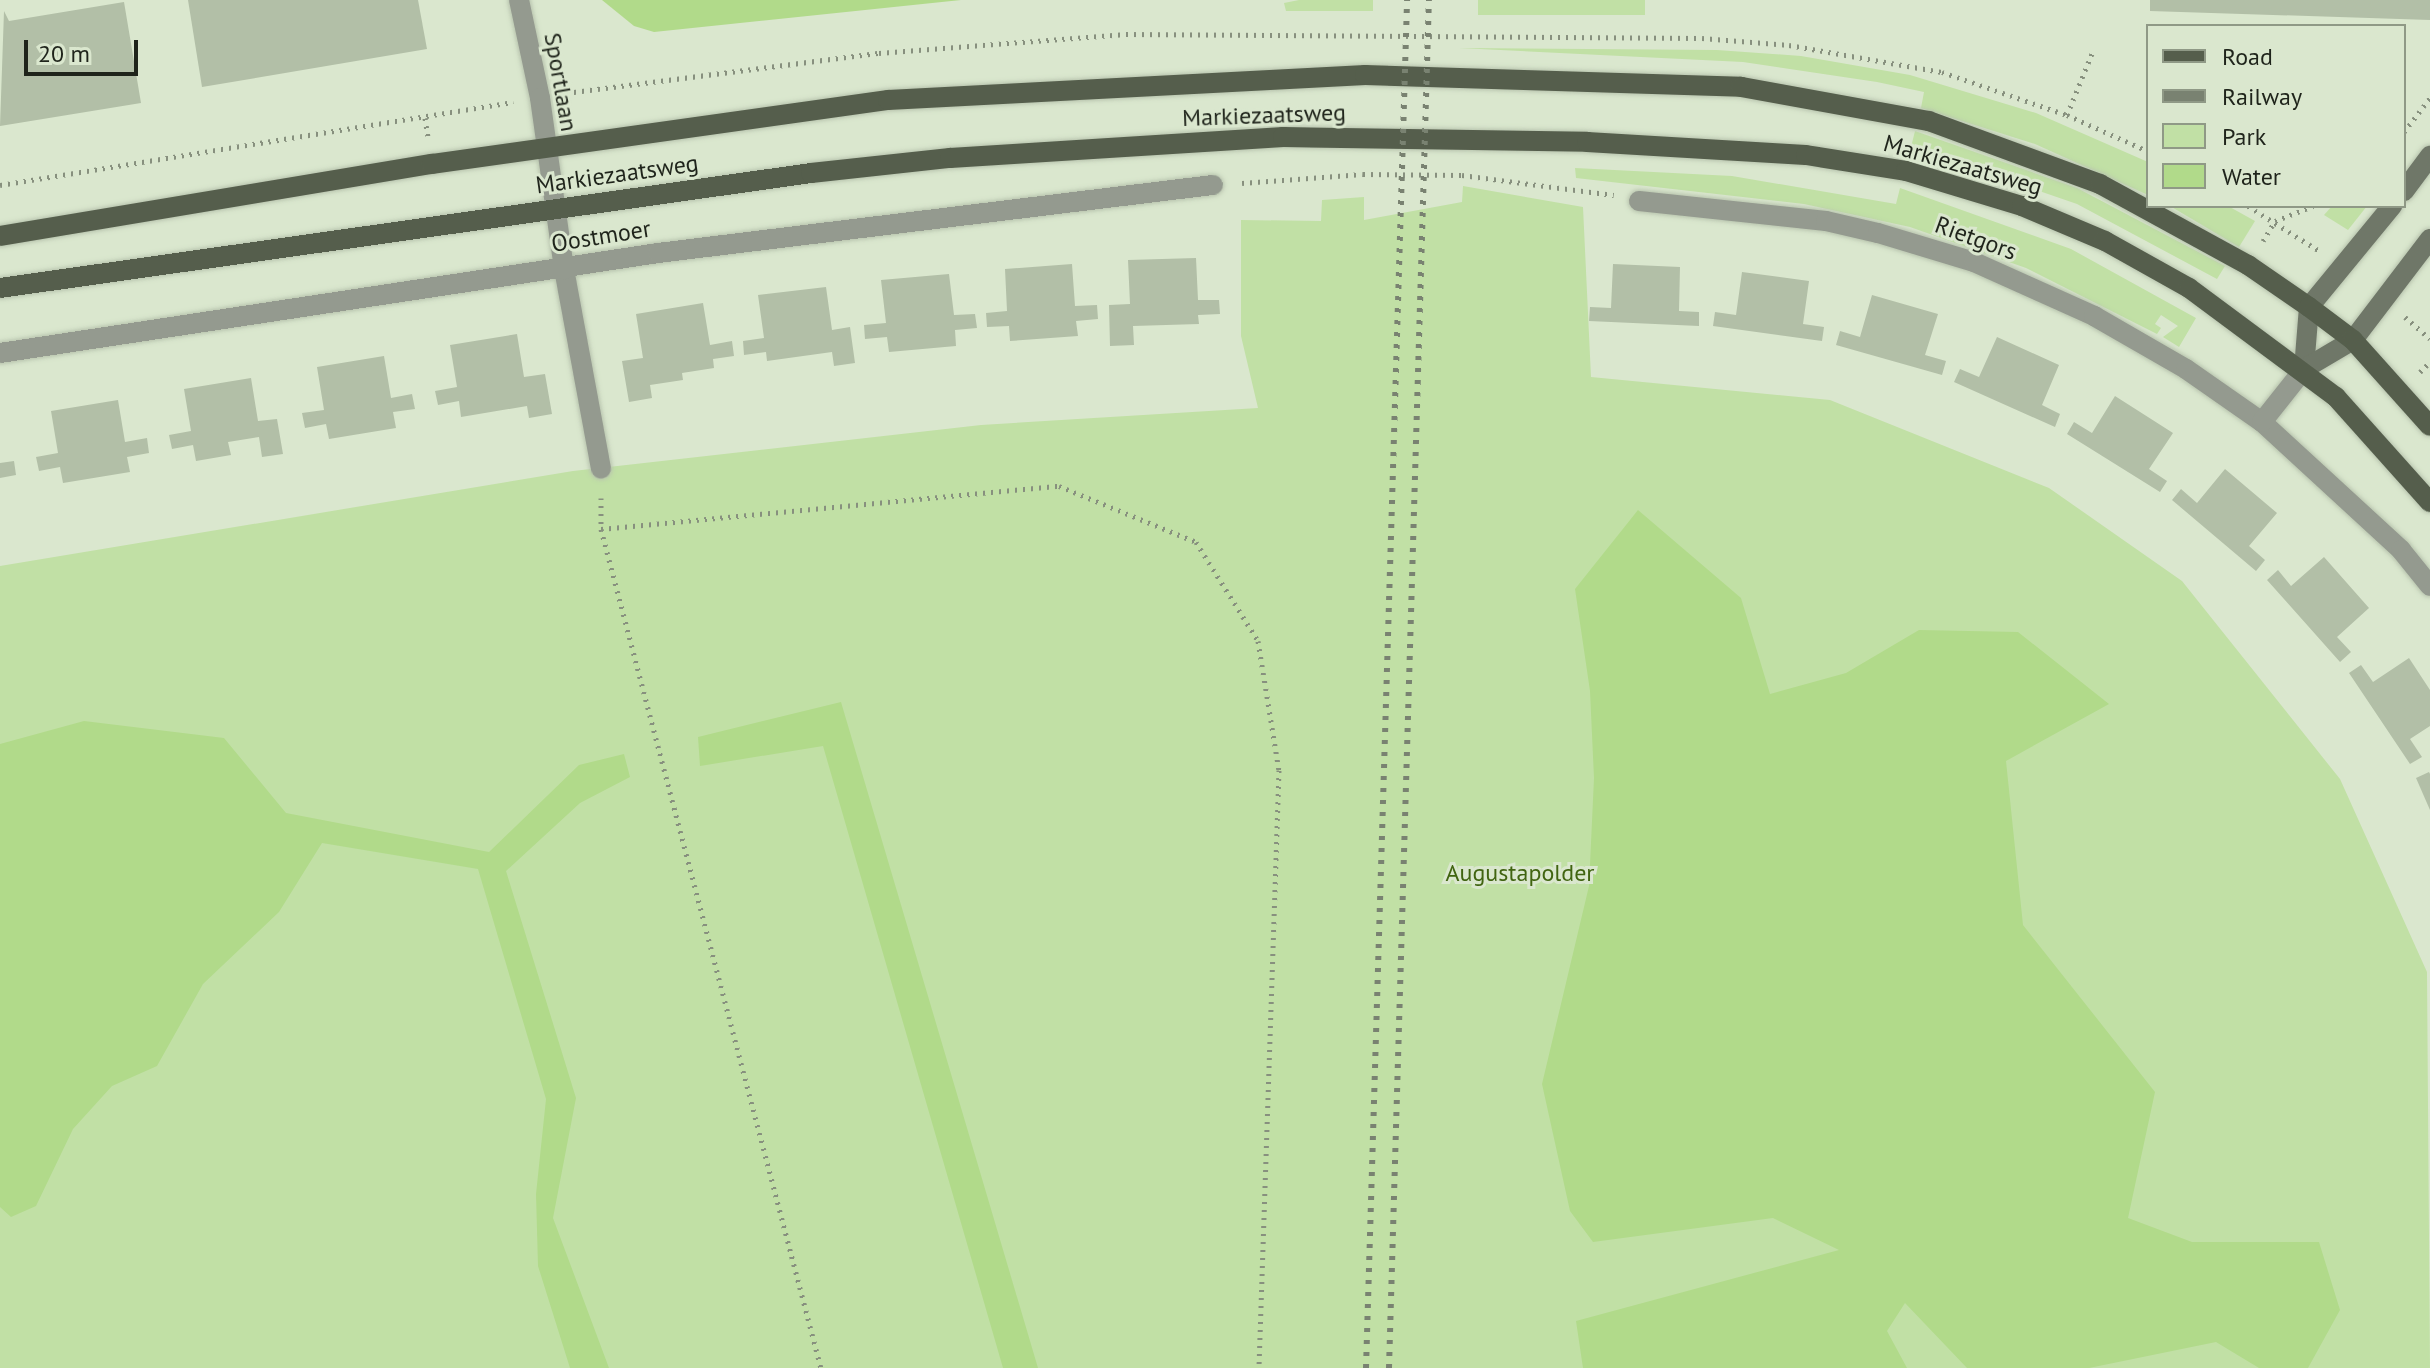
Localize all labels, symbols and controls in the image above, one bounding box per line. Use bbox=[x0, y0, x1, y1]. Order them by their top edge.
scale bar bbox=[28, 24, 142, 74]
legend bbox=[2146, 24, 2406, 208]
street label: Sportlaan bbox=[538, 30, 584, 134]
text: 20 m bbox=[38, 38, 90, 69]
text: Road bbox=[2222, 41, 2273, 72]
text: Railway bbox=[2222, 81, 2302, 112]
street label: Markiezaatsweg bbox=[1182, 98, 1346, 132]
text: Park bbox=[2222, 121, 2266, 152]
street label: Markiezaatsweg bbox=[1880, 129, 2046, 201]
street label: Markiezaatsweg bbox=[534, 148, 700, 200]
text: Water bbox=[2222, 161, 2281, 192]
street label: Rietgors bbox=[1931, 210, 2021, 266]
street label: Oostmoer bbox=[549, 214, 653, 258]
park label: Augustapolder bbox=[1445, 859, 1595, 887]

